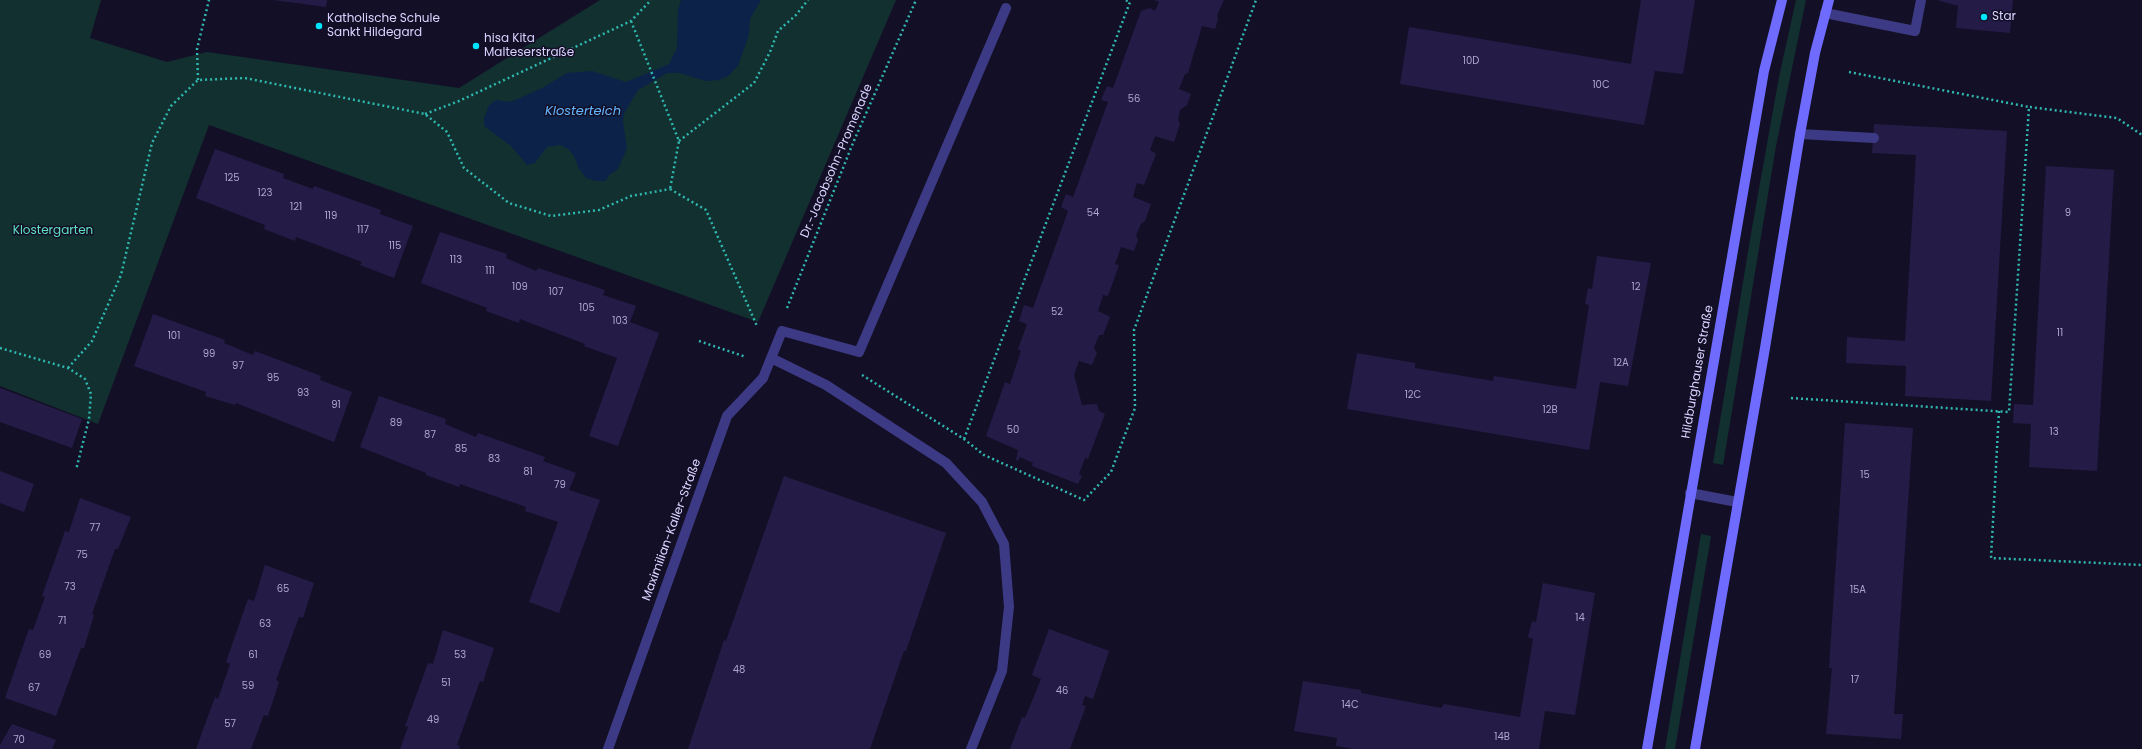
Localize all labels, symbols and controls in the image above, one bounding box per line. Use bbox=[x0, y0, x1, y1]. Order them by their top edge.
place label: Star bbox=[1992, 10, 2016, 24]
place label: Katholische Schule Sankt Hildegard bbox=[327, 12, 440, 40]
marker: Star bbox=[1979, 12, 1989, 22]
marker: Katholische Schule Sankt Hildegard bbox=[314, 21, 324, 31]
place label: hisa Kita Malteserstraße bbox=[484, 32, 574, 60]
marker: hisa Kita Malteserstraße bbox=[471, 41, 481, 51]
house number: 10D bbox=[1463, 55, 1479, 67]
house number: 10C bbox=[1592, 79, 1610, 91]
street label: Dr.-Jacobsohn-Promenade bbox=[798, 82, 876, 240]
house number: 56 bbox=[1128, 93, 1140, 105]
water label: Klosterteich bbox=[545, 104, 621, 120]
house number: 125 bbox=[224, 172, 240, 184]
house number: 123 bbox=[258, 187, 272, 199]
house number: 121 bbox=[290, 201, 302, 213]
house number: 54 bbox=[1087, 207, 1099, 219]
house number: 9 bbox=[2065, 207, 2071, 219]
house number: 119 bbox=[325, 210, 337, 222]
park label: Klostergarten bbox=[13, 224, 93, 238]
house number: 117 bbox=[357, 224, 369, 236]
house number: 115 bbox=[389, 240, 401, 252]
house number: 113 bbox=[450, 254, 462, 266]
house number: 111 bbox=[485, 265, 495, 277]
house number: 109 bbox=[512, 281, 528, 293]
house number: 12 bbox=[1632, 281, 1640, 293]
house number: 107 bbox=[549, 286, 563, 298]
house number: 105 bbox=[579, 302, 595, 314]
street label: Hildburghauser Straße bbox=[1679, 304, 1717, 440]
house number: 52 bbox=[1051, 306, 1063, 318]
house number: 103 bbox=[612, 315, 628, 327]
house number: 11 bbox=[2057, 327, 2063, 339]
house number: 101 bbox=[168, 330, 180, 342]
house number: 99 bbox=[203, 348, 215, 360]
house number: 12A bbox=[1613, 357, 1629, 369]
house number: 97 bbox=[232, 360, 244, 372]
house number: 95 bbox=[267, 372, 279, 384]
house number: 93 bbox=[297, 387, 309, 399]
house number: 12C bbox=[1405, 389, 1421, 401]
house number: 91 bbox=[331, 399, 341, 411]
house number: 12B bbox=[1542, 404, 1558, 416]
house number: 89 bbox=[390, 417, 402, 429]
house number: 50 bbox=[1007, 424, 1019, 436]
house number: 13 bbox=[2049, 426, 2059, 438]
house number: 87 bbox=[424, 429, 436, 441]
house number: 85 bbox=[455, 443, 467, 455]
house number: 83 bbox=[488, 453, 500, 465]
street label: Maximilian-Kaller-Straße bbox=[640, 457, 704, 603]
house number: 81 bbox=[523, 466, 533, 478]
house number: 15 bbox=[1860, 469, 1870, 481]
house number: 79 bbox=[554, 479, 566, 491]
house number: 77 bbox=[90, 522, 100, 534]
house number: 75 bbox=[76, 549, 88, 561]
house number: 73 bbox=[64, 581, 76, 593]
house number: 65 bbox=[277, 583, 289, 595]
house number: 15A bbox=[1850, 584, 1866, 596]
house number: 14 bbox=[1575, 612, 1585, 624]
house number: 71 bbox=[58, 615, 66, 627]
house number: 63 bbox=[259, 618, 271, 630]
house number: 69 bbox=[39, 649, 51, 661]
house number: 61 bbox=[248, 649, 258, 661]
house number: 53 bbox=[454, 649, 466, 661]
house number: 48 bbox=[733, 664, 745, 676]
house number: 17 bbox=[1851, 674, 1859, 686]
house number: 51 bbox=[441, 677, 451, 689]
house number: 59 bbox=[242, 680, 254, 692]
house number: 67 bbox=[28, 682, 40, 694]
house number: 46 bbox=[1056, 685, 1068, 697]
house number: 14C bbox=[1341, 699, 1359, 711]
house number: 49 bbox=[427, 714, 439, 726]
house number: 57 bbox=[224, 718, 236, 730]
house number: 14B bbox=[1494, 731, 1510, 743]
house number: 70 bbox=[13, 734, 25, 746]

